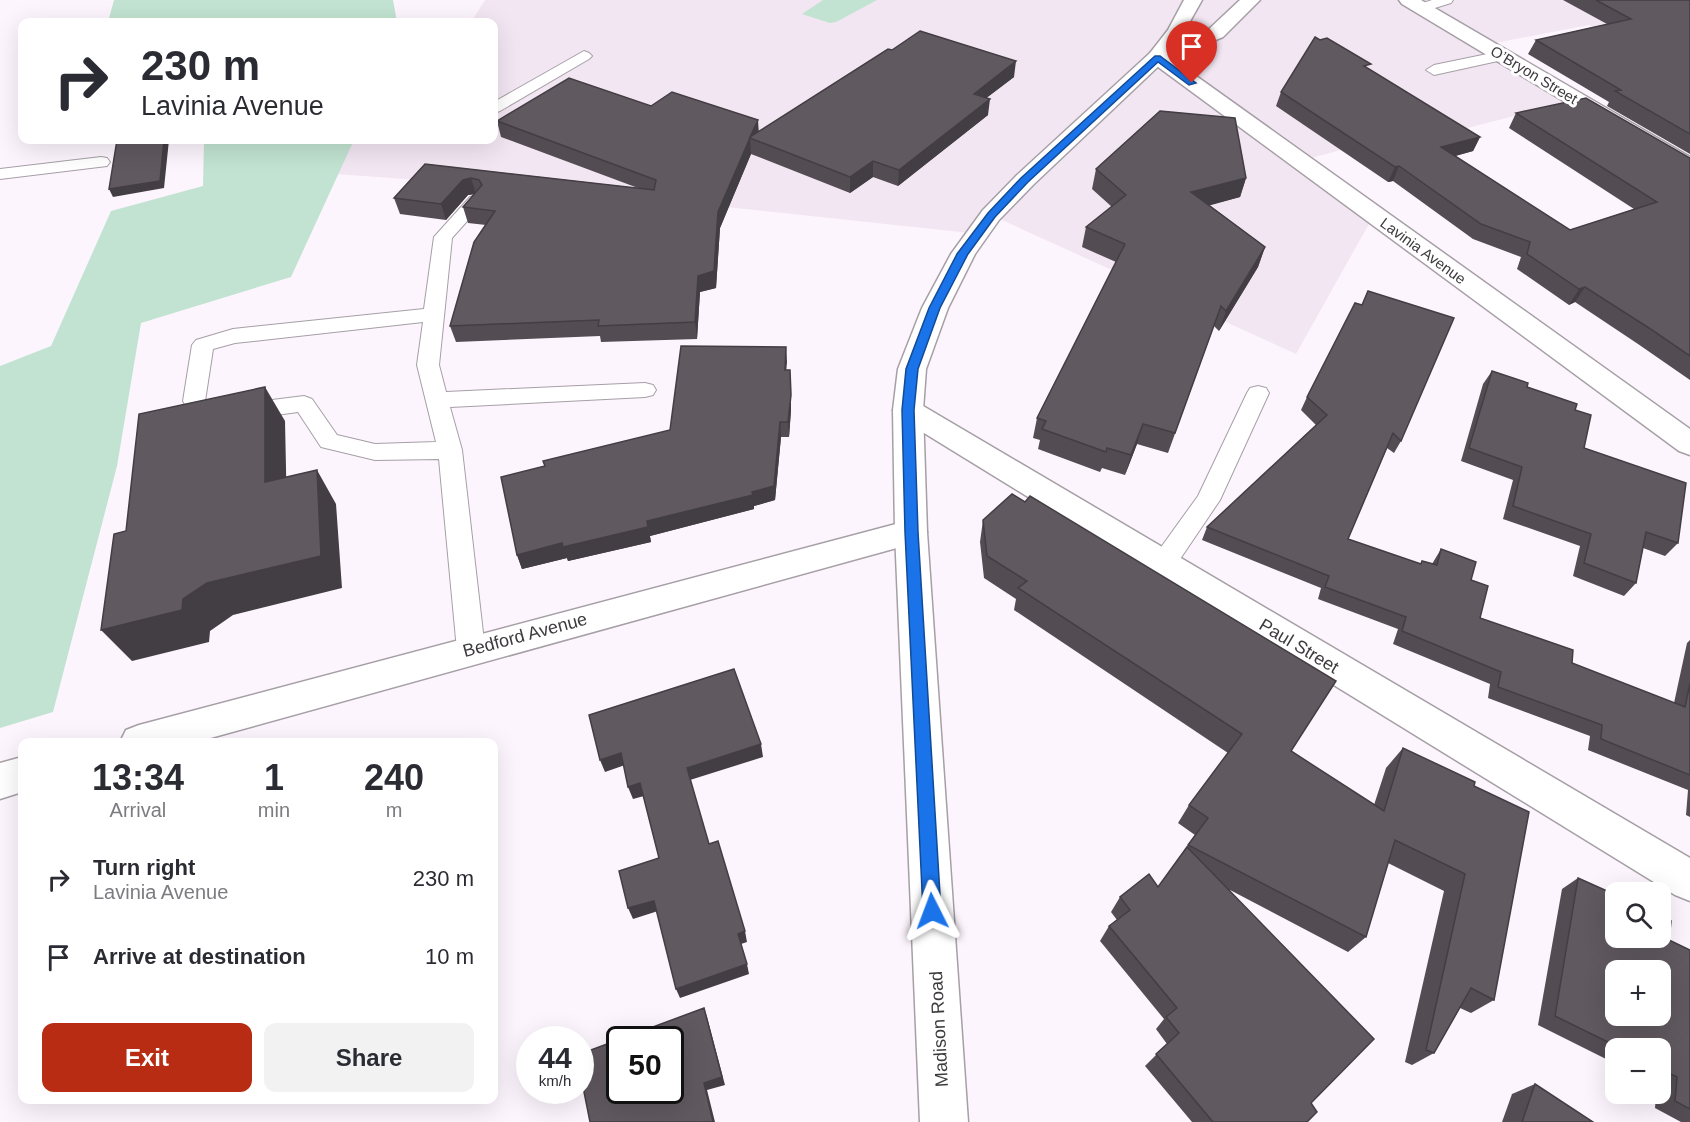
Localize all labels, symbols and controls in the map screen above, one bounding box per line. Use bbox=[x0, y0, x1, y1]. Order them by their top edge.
pin bbox=[1166, 21, 1217, 83]
icon: arrive bbox=[1175, 30, 1208, 63]
icon: right bbox=[42, 42, 120, 120]
text: 230 m bbox=[141, 42, 260, 89]
street label: O’Bryon Street bbox=[1488, 42, 1582, 108]
text: Lavinia Avenue bbox=[141, 91, 324, 121]
street label: Lavinia Avenue bbox=[1377, 214, 1469, 287]
street label: Bedford Avenue bbox=[461, 609, 589, 661]
street label: Paul Street bbox=[1256, 614, 1342, 678]
text: 13:34 bbox=[92, 757, 184, 798]
text: 1 bbox=[264, 757, 284, 798]
text: 240 bbox=[364, 757, 424, 798]
text: Arrival bbox=[110, 799, 166, 821]
text: min bbox=[258, 799, 290, 821]
text: m bbox=[386, 799, 402, 821]
text: Turn right bbox=[93, 855, 195, 880]
icon: right bbox=[42, 863, 75, 896]
text: 230 m bbox=[413, 866, 474, 891]
position arrow bbox=[900, 879, 964, 943]
text: Lavinia Avenue bbox=[93, 881, 228, 903]
map controls bbox=[1605, 882, 1671, 1104]
button: search bbox=[1605, 882, 1671, 948]
icon: arrive bbox=[42, 941, 75, 974]
text: Arrive at destination bbox=[93, 944, 306, 969]
text: 10 m bbox=[425, 944, 474, 969]
button: + bbox=[1605, 960, 1671, 1026]
street label: Madison Road bbox=[926, 971, 952, 1087]
button: Exit bbox=[42, 1023, 252, 1092]
button: Share bbox=[264, 1023, 474, 1092]
speed limit sign: 50 bbox=[606, 1026, 684, 1104]
button: − bbox=[1605, 1038, 1671, 1104]
text: 44 bbox=[538, 1041, 572, 1074]
text: km/h bbox=[539, 1072, 571, 1089]

